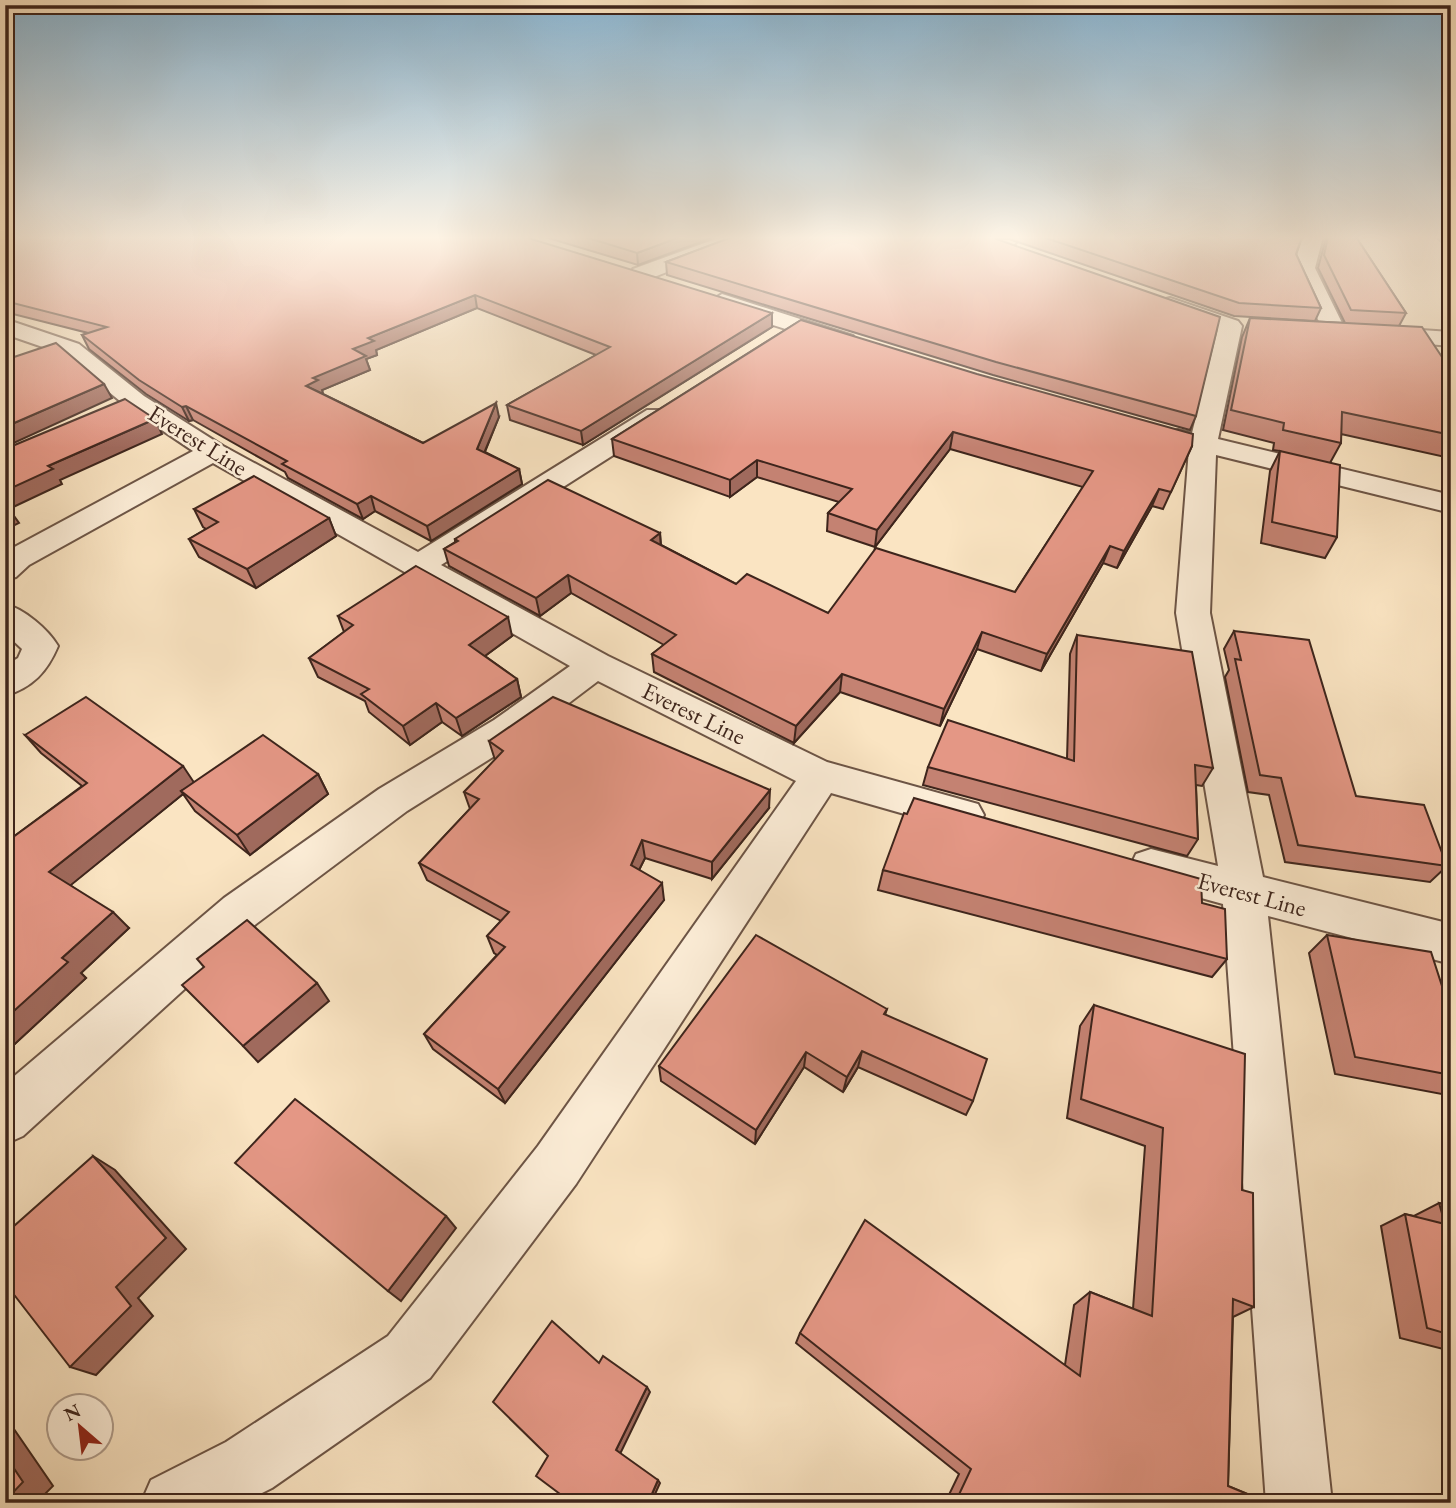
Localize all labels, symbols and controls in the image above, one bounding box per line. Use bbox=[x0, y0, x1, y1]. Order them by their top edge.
street label: Everest Line bbox=[143, 397, 253, 483]
street label: Everest Line bbox=[637, 675, 751, 751]
street label: Everest Line bbox=[1194, 865, 1310, 923]
north arrow bbox=[46, 1392, 116, 1462]
text: N bbox=[60, 1397, 85, 1427]

